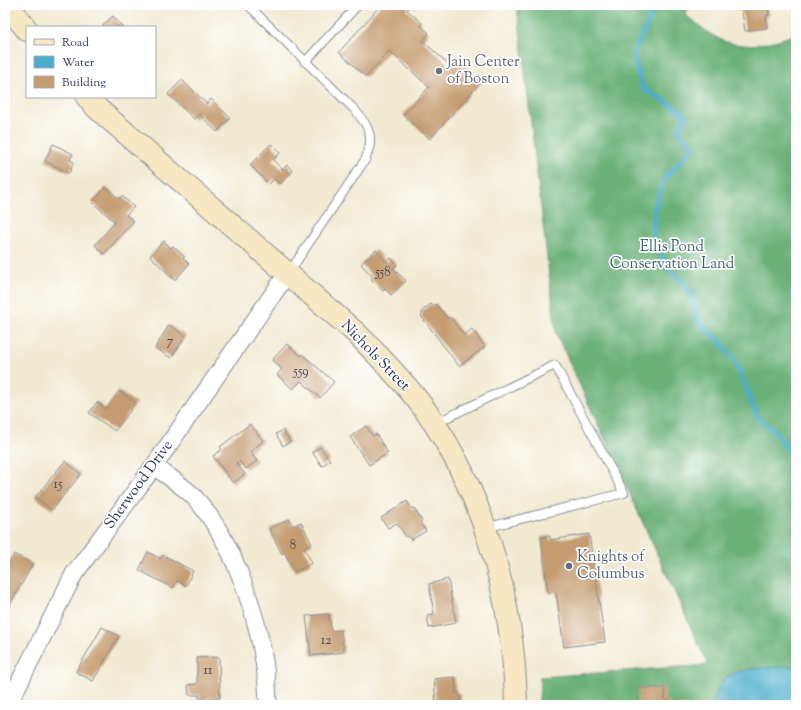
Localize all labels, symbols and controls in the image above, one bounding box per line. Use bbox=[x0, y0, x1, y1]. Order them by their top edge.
legend bbox=[26, 26, 156, 98]
text: Road bbox=[62, 34, 89, 52]
place label: Jain Center of Boston bbox=[446, 52, 520, 90]
text: Water bbox=[62, 54, 95, 72]
marker: Jain Center of Boston bbox=[434, 66, 444, 76]
text: Building bbox=[62, 74, 106, 92]
park label: Ellis Pond Conservation Land bbox=[610, 237, 735, 275]
house number: 558 bbox=[374, 264, 391, 282]
street label: Nichols Street bbox=[336, 316, 414, 396]
house number: 7 bbox=[167, 333, 174, 351]
house number: 559 bbox=[292, 363, 309, 381]
street label: Sherwood Drive bbox=[100, 436, 178, 534]
house number: 15 bbox=[54, 476, 63, 494]
house number: 8 bbox=[290, 537, 296, 555]
place label: Knights of Columbus bbox=[577, 547, 645, 585]
marker: Knights of Columbus bbox=[564, 561, 574, 571]
house number: 12 bbox=[321, 632, 331, 650]
house number: 11 bbox=[204, 662, 213, 680]

